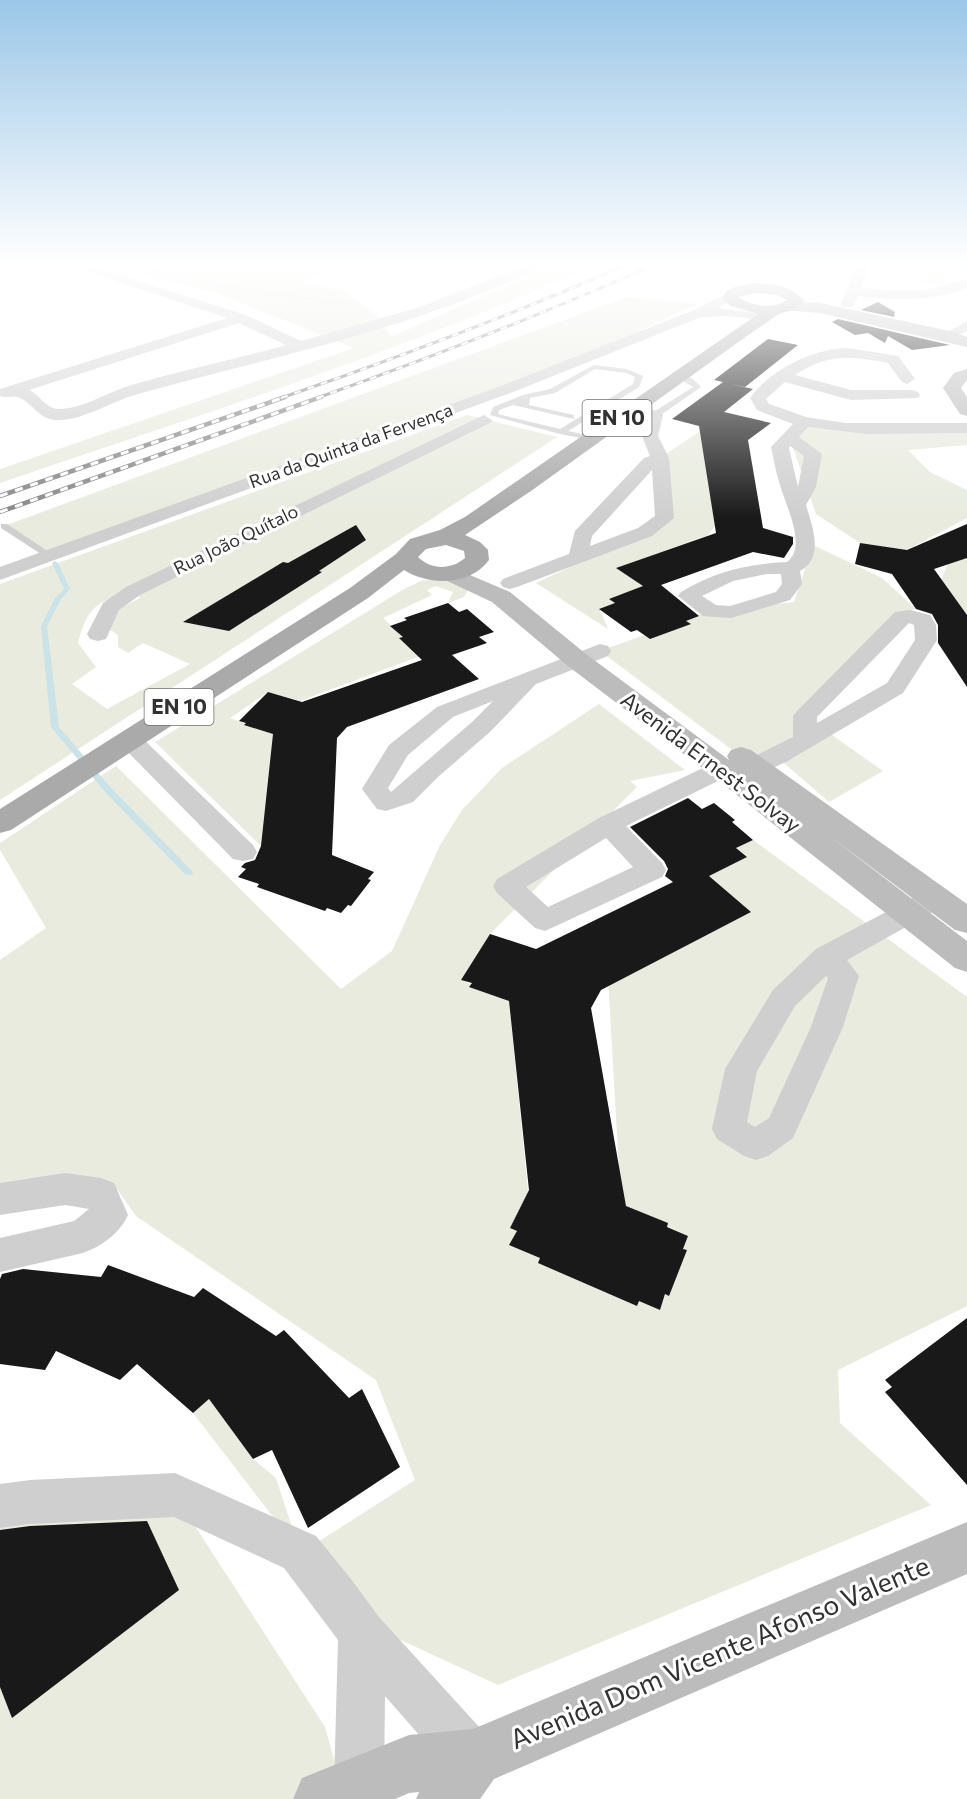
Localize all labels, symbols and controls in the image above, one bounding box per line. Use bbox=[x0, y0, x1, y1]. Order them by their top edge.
street label: Rua da Quinta da Fervença bbox=[246, 398, 455, 492]
road number: EN 10 bbox=[582, 400, 652, 436]
street label: Rua João Quítalo bbox=[170, 499, 301, 579]
street label: Avenida Ernest Solvay bbox=[616, 685, 807, 838]
road number: EN 10 bbox=[144, 689, 213, 725]
street label: Avenida Dom Vicente Afonso Valente bbox=[505, 1548, 934, 1755]

